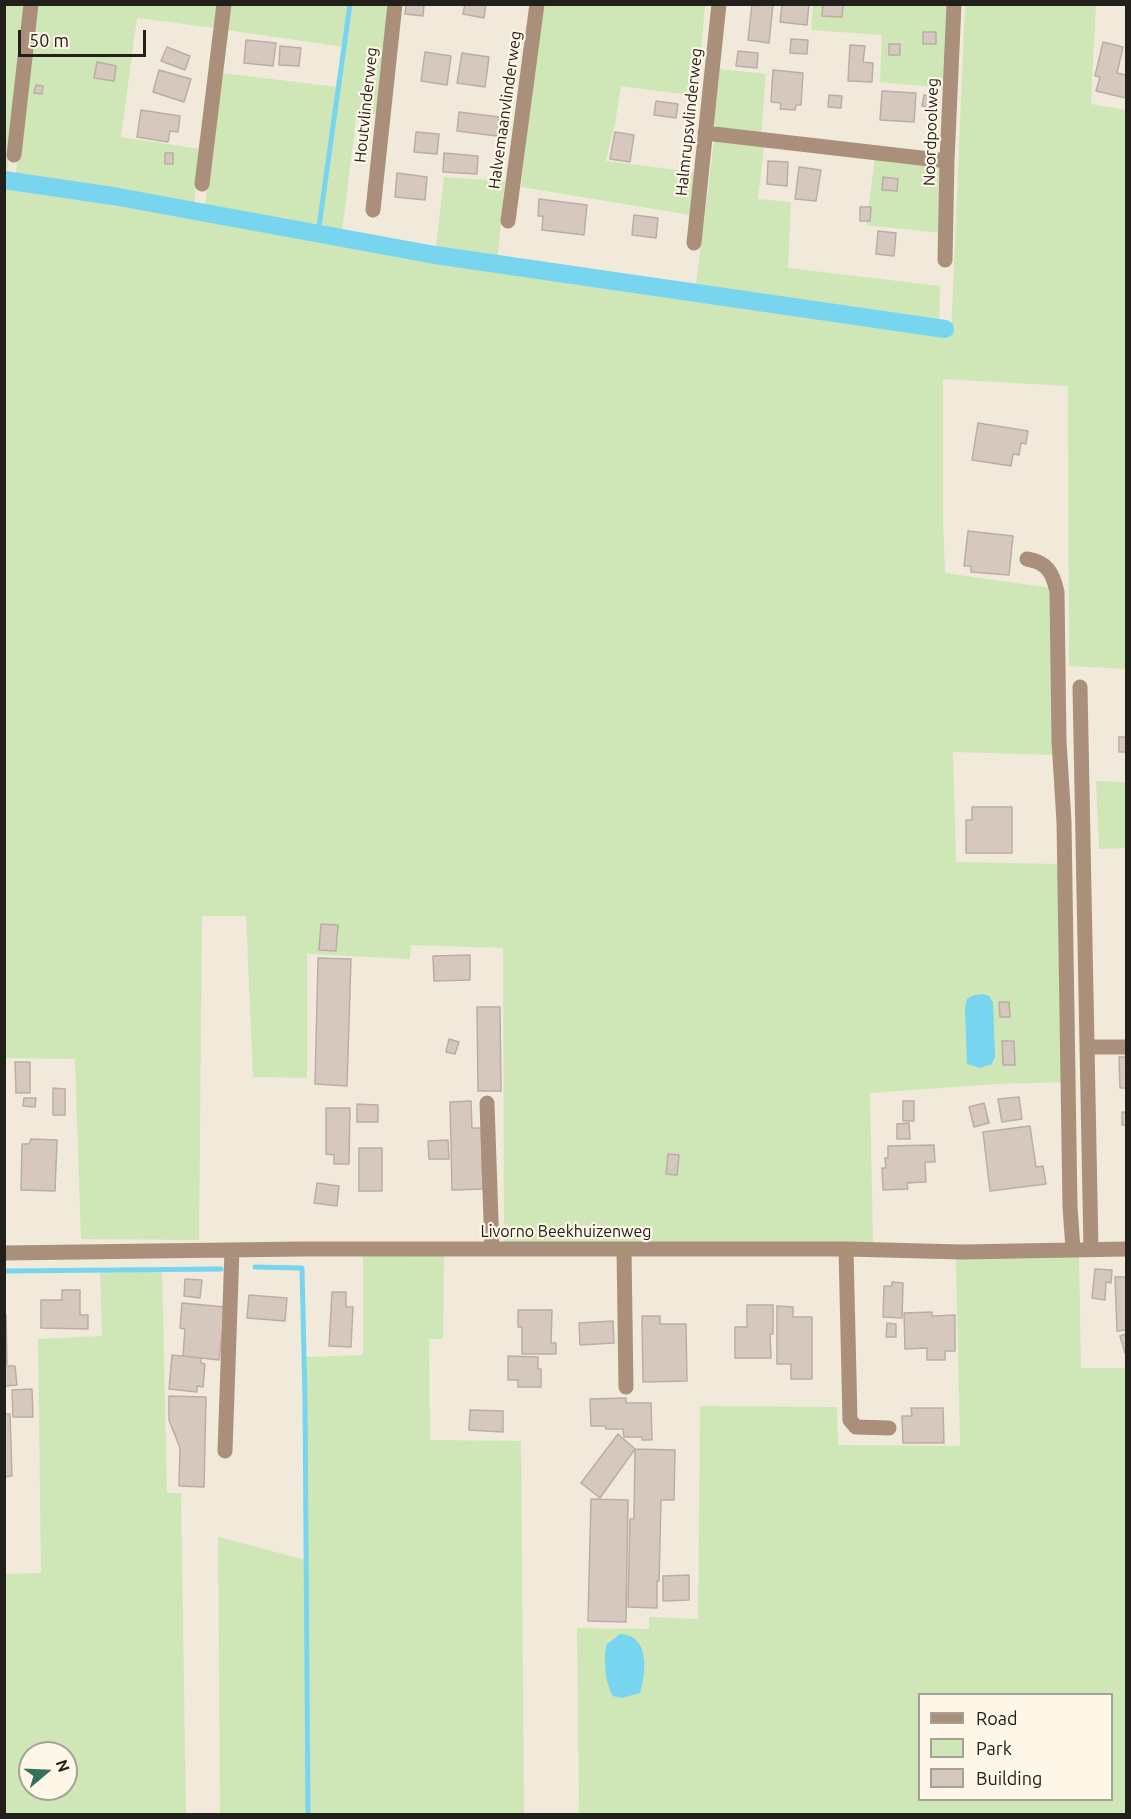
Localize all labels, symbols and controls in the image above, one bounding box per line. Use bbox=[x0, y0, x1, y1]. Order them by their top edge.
scale bar bbox=[21, 18, 148, 56]
text: 50 m bbox=[29, 30, 69, 50]
street label: Halvemaanvlinderweg bbox=[484, 30, 526, 190]
street label: Houtvlinderweg bbox=[350, 46, 382, 164]
street label: Halmrupsvlinderweg bbox=[672, 47, 706, 197]
street label: Noordpoolweg bbox=[920, 78, 942, 186]
street label: Livorno Beekhuizenweg bbox=[480, 1222, 652, 1242]
legend bbox=[918, 1693, 1113, 1801]
text: Road bbox=[976, 1708, 1018, 1728]
text: Park bbox=[976, 1738, 1012, 1758]
north arrow bbox=[18, 1741, 78, 1801]
text: N bbox=[53, 1757, 74, 1774]
text: Building bbox=[976, 1768, 1042, 1788]

